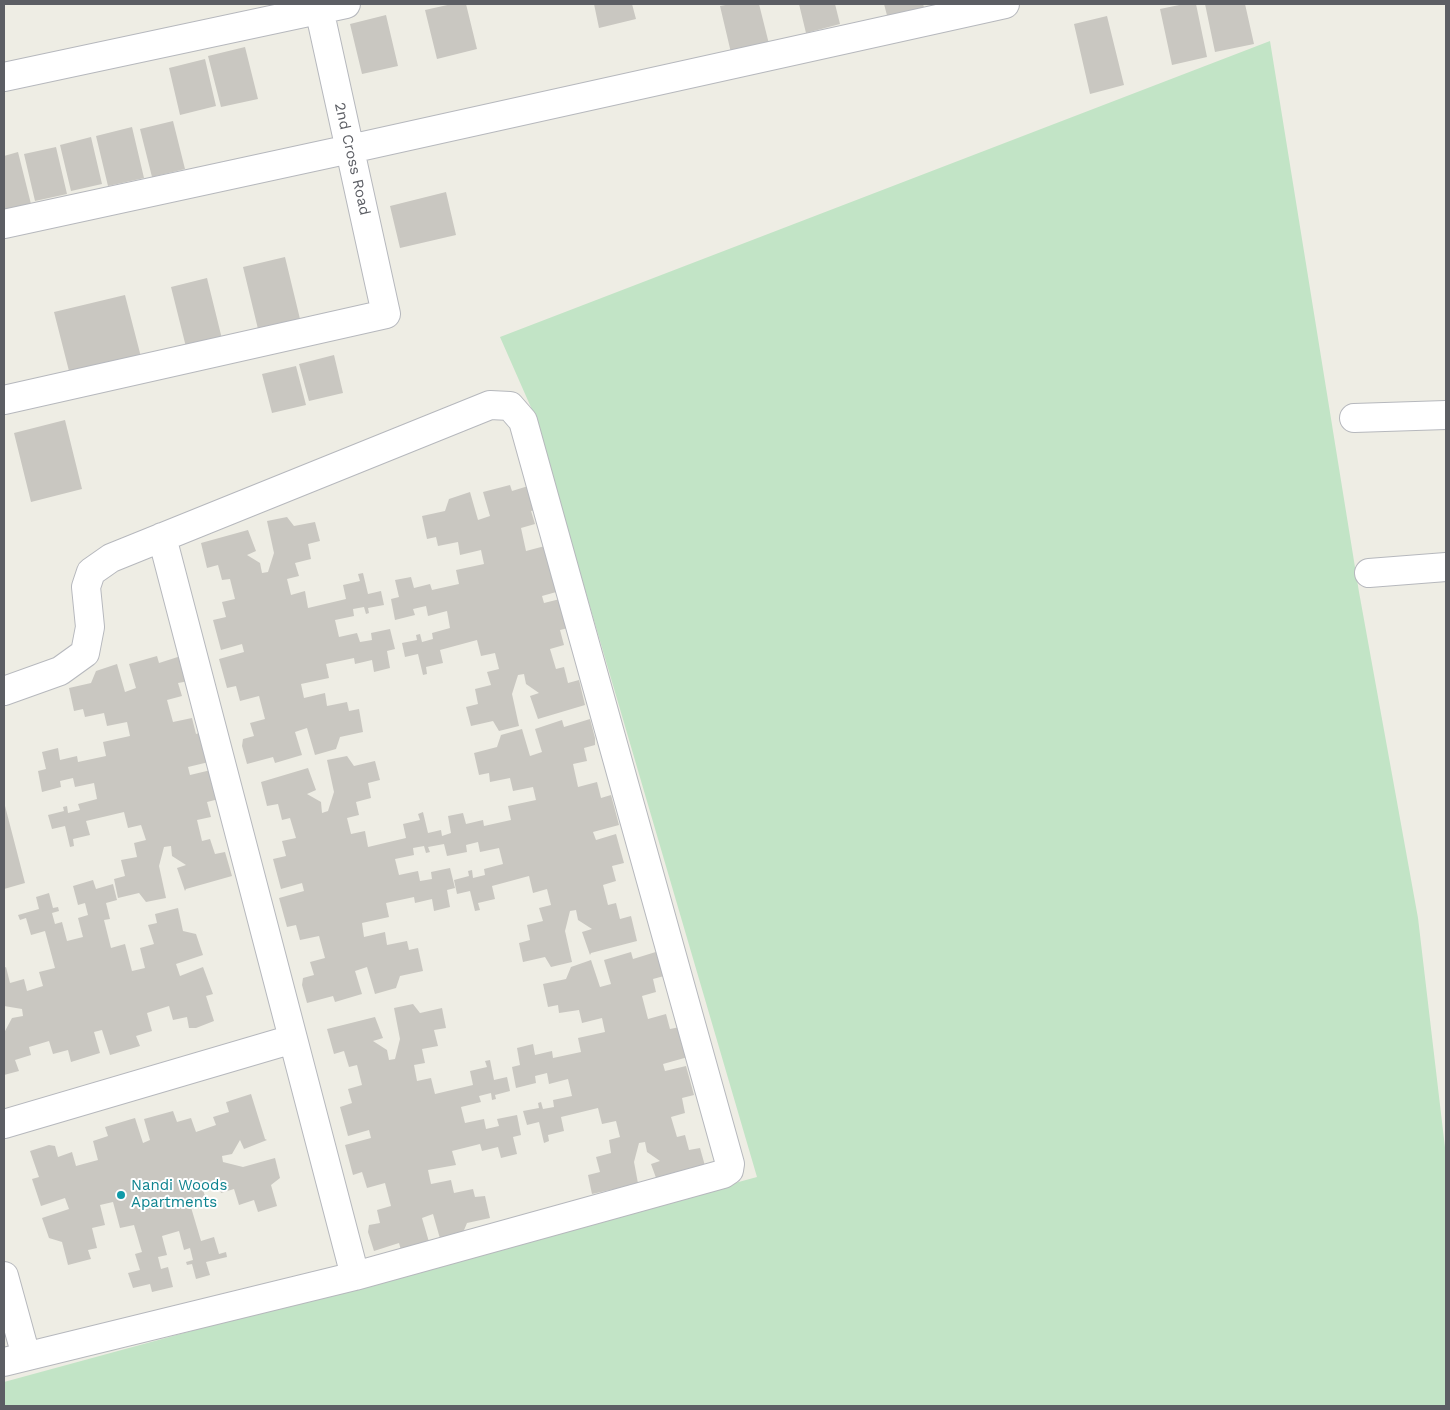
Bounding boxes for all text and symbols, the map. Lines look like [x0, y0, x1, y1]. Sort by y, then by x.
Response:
street label: 2nd Cross Road [330, 101, 374, 217]
place label: Nandi Woods Apartments [131, 1177, 227, 1212]
marker: Nandi Woods Apartments [115, 1189, 127, 1201]

